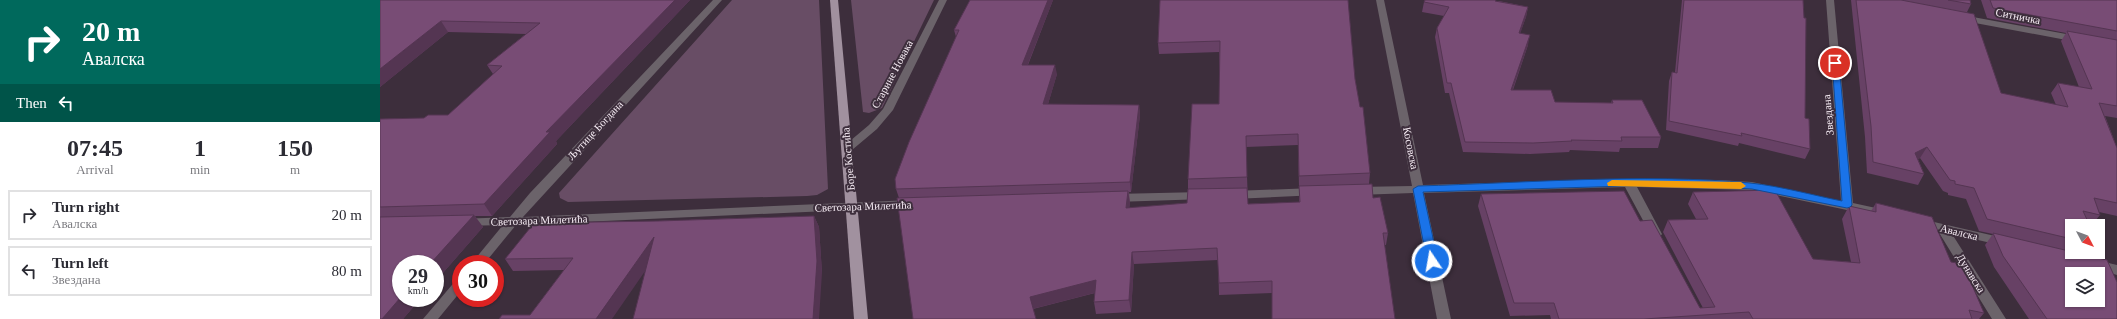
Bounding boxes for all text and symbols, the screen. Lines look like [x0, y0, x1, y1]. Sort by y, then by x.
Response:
street label: Ситничка [1995, 6, 2042, 26]
icon: right [16, 16, 68, 68]
text: 20 m [82, 16, 140, 47]
street label: Старине Новака [869, 38, 915, 110]
pin [1818, 46, 1852, 80]
text: Авалска [82, 49, 145, 69]
icon: arrive [1824, 52, 1846, 74]
icon: left [55, 92, 77, 114]
street label: Звездана [1820, 94, 1836, 136]
text: Then [16, 95, 47, 111]
street label: Љутице Богдана [565, 98, 625, 162]
street label: Косовска [1401, 126, 1421, 170]
street label: Боре Костића [839, 127, 857, 191]
text: 07:45 [67, 135, 123, 161]
text: 1 [194, 135, 206, 161]
text: 150 [277, 135, 313, 161]
text: Arrival [76, 162, 114, 177]
text: min [190, 162, 210, 177]
text: m [290, 162, 300, 177]
street label: Светозара Милетића [814, 198, 912, 214]
text: Turn right [52, 199, 119, 215]
icon: right [18, 204, 40, 226]
text: 20 m [332, 207, 362, 223]
street label: Светозара Милетића [490, 212, 588, 228]
text: Авалска [52, 216, 97, 231]
north arrow [2065, 219, 2105, 259]
map controls [2065, 219, 2105, 307]
street label: Авалска [1939, 222, 1979, 242]
position arrow [1411, 240, 1453, 282]
street label: Дунавска [1954, 251, 1988, 295]
text: Turn left [52, 255, 109, 271]
speed limit sign: 30 [452, 255, 504, 307]
icon: left [18, 260, 40, 282]
text: 80 m [332, 263, 362, 279]
text: 29 [408, 265, 428, 287]
button: layers [2065, 267, 2105, 307]
text: Звездана [52, 272, 101, 287]
text: km/h [408, 285, 428, 296]

